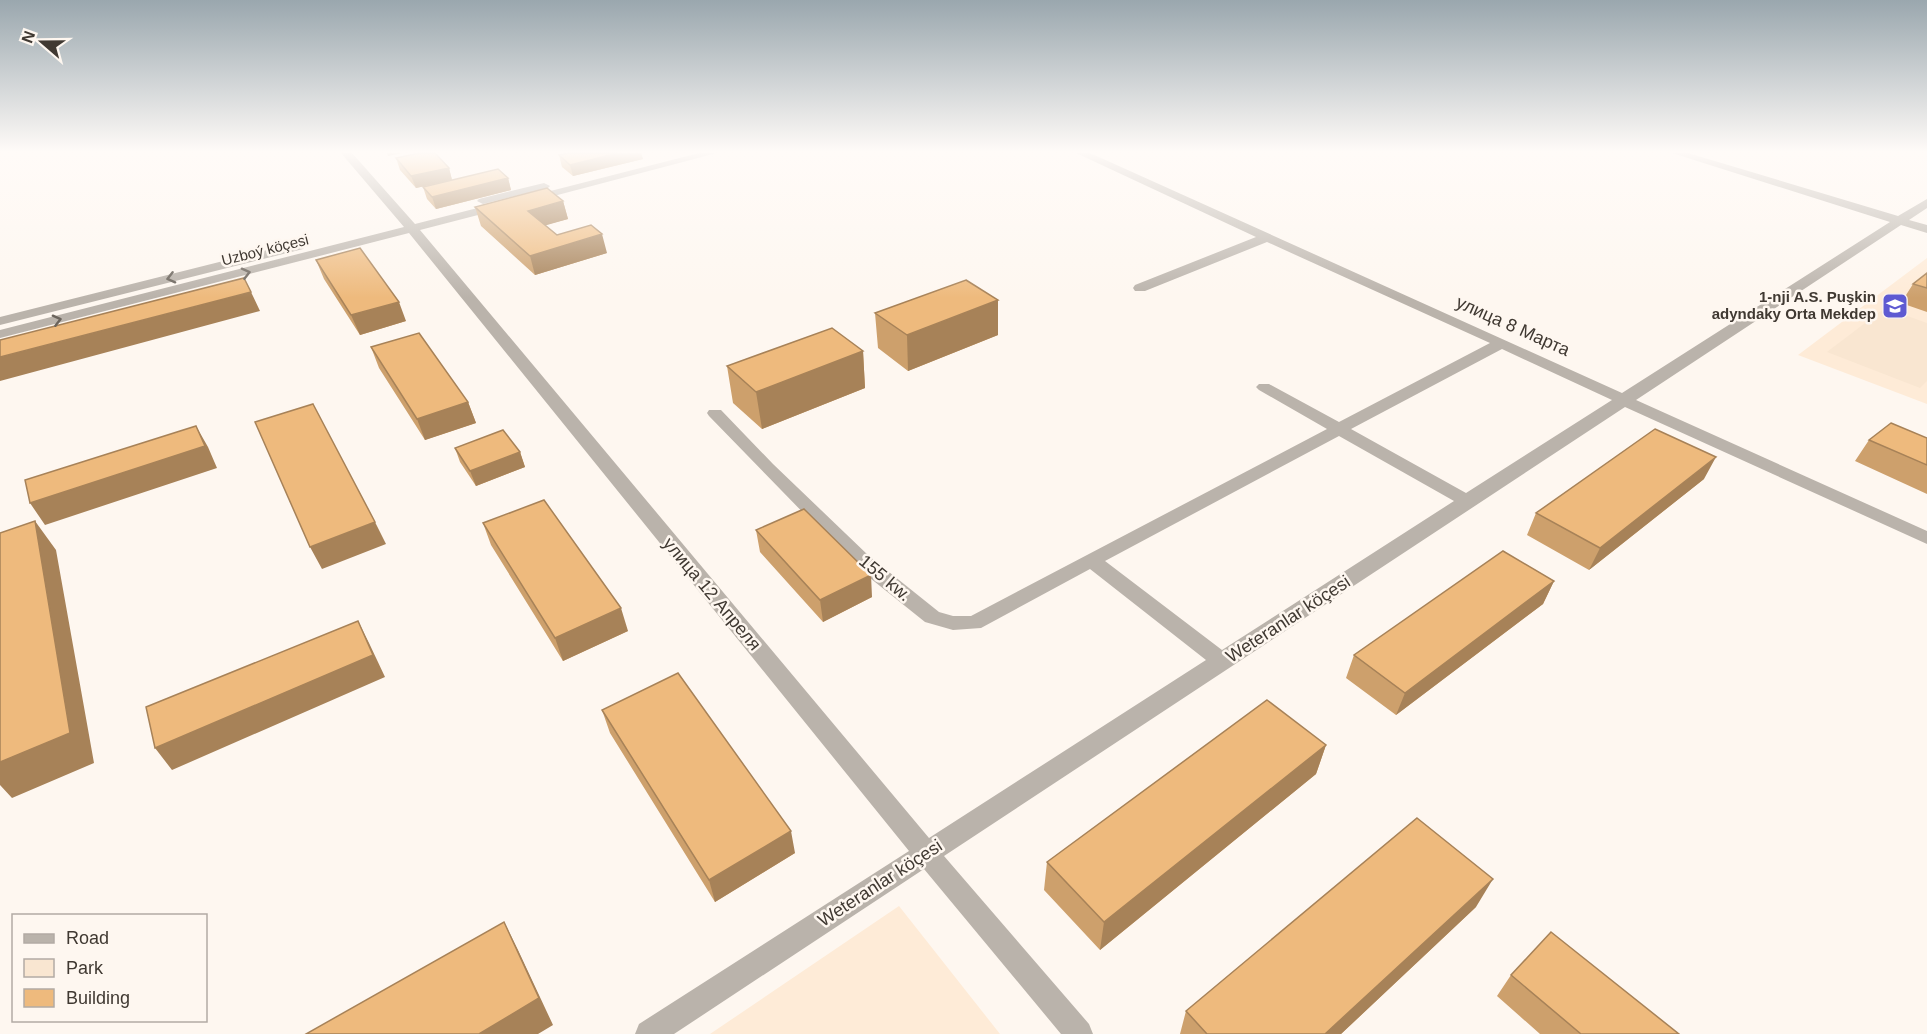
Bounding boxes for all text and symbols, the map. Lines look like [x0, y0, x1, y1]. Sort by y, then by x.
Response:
north arrow [12, 12, 72, 72]
text: N [18, 29, 38, 45]
street label: Uzboý köçesi [220, 230, 310, 269]
one-way arrow [241, 267, 251, 280]
one-way arrow [166, 271, 176, 284]
place label: 1-nji A.S. Puşkin adyndaky Orta Mekdep [1712, 288, 1876, 322]
school or university icon: 1-nji A.S. Puşkin adyndaky Orta Mekdep [1880, 291, 1910, 321]
street label: улица 8 Марта [1453, 292, 1574, 360]
one-way arrow [52, 315, 62, 328]
street label: улица 12 Апреля [659, 534, 765, 654]
street label: 155 kw. [855, 551, 915, 605]
street label: Weteranlar köçesi [1222, 571, 1354, 667]
street label: Weteranlar köçesi [814, 835, 946, 931]
legend [12, 914, 207, 1022]
text: Road [66, 928, 109, 948]
text: Park [66, 958, 104, 978]
text: Building [66, 988, 130, 1008]

